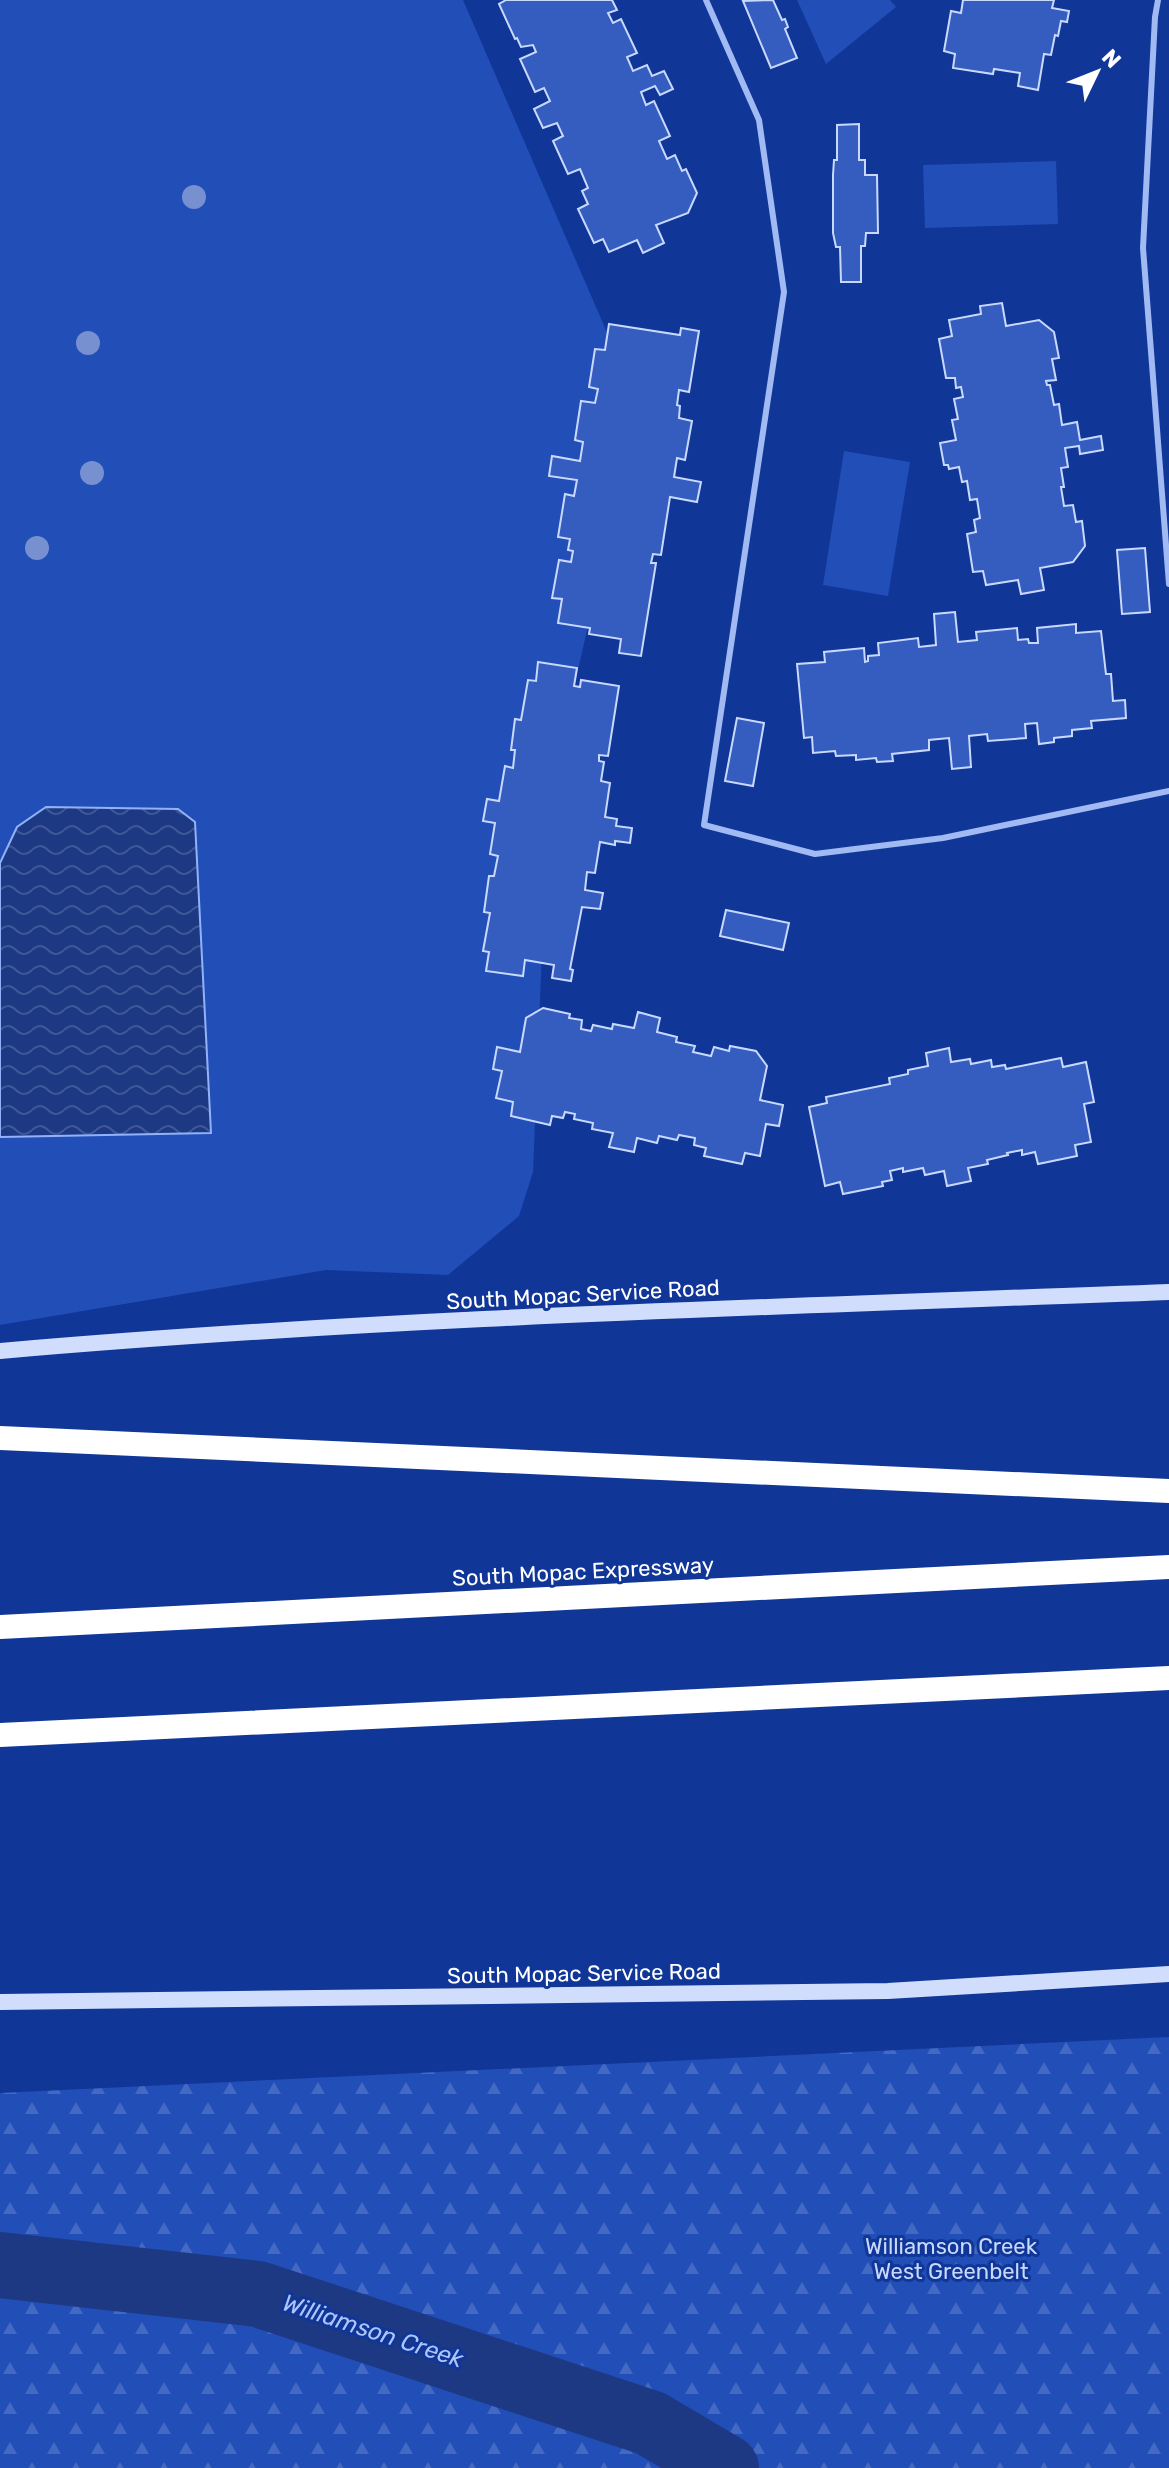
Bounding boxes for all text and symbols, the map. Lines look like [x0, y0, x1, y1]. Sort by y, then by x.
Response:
north arrow [1057, 32, 1137, 112]
text: N [1096, 44, 1127, 74]
street label: South Mopac Service Road [446, 1274, 720, 1315]
street label: South Mopac Expressway [451, 1551, 715, 1592]
street label: South Mopac Service Road [447, 1958, 721, 1989]
park label: Williamson Creek West Greenbelt [865, 2233, 1038, 2285]
water label: Williamson Creek [279, 2289, 468, 2374]

